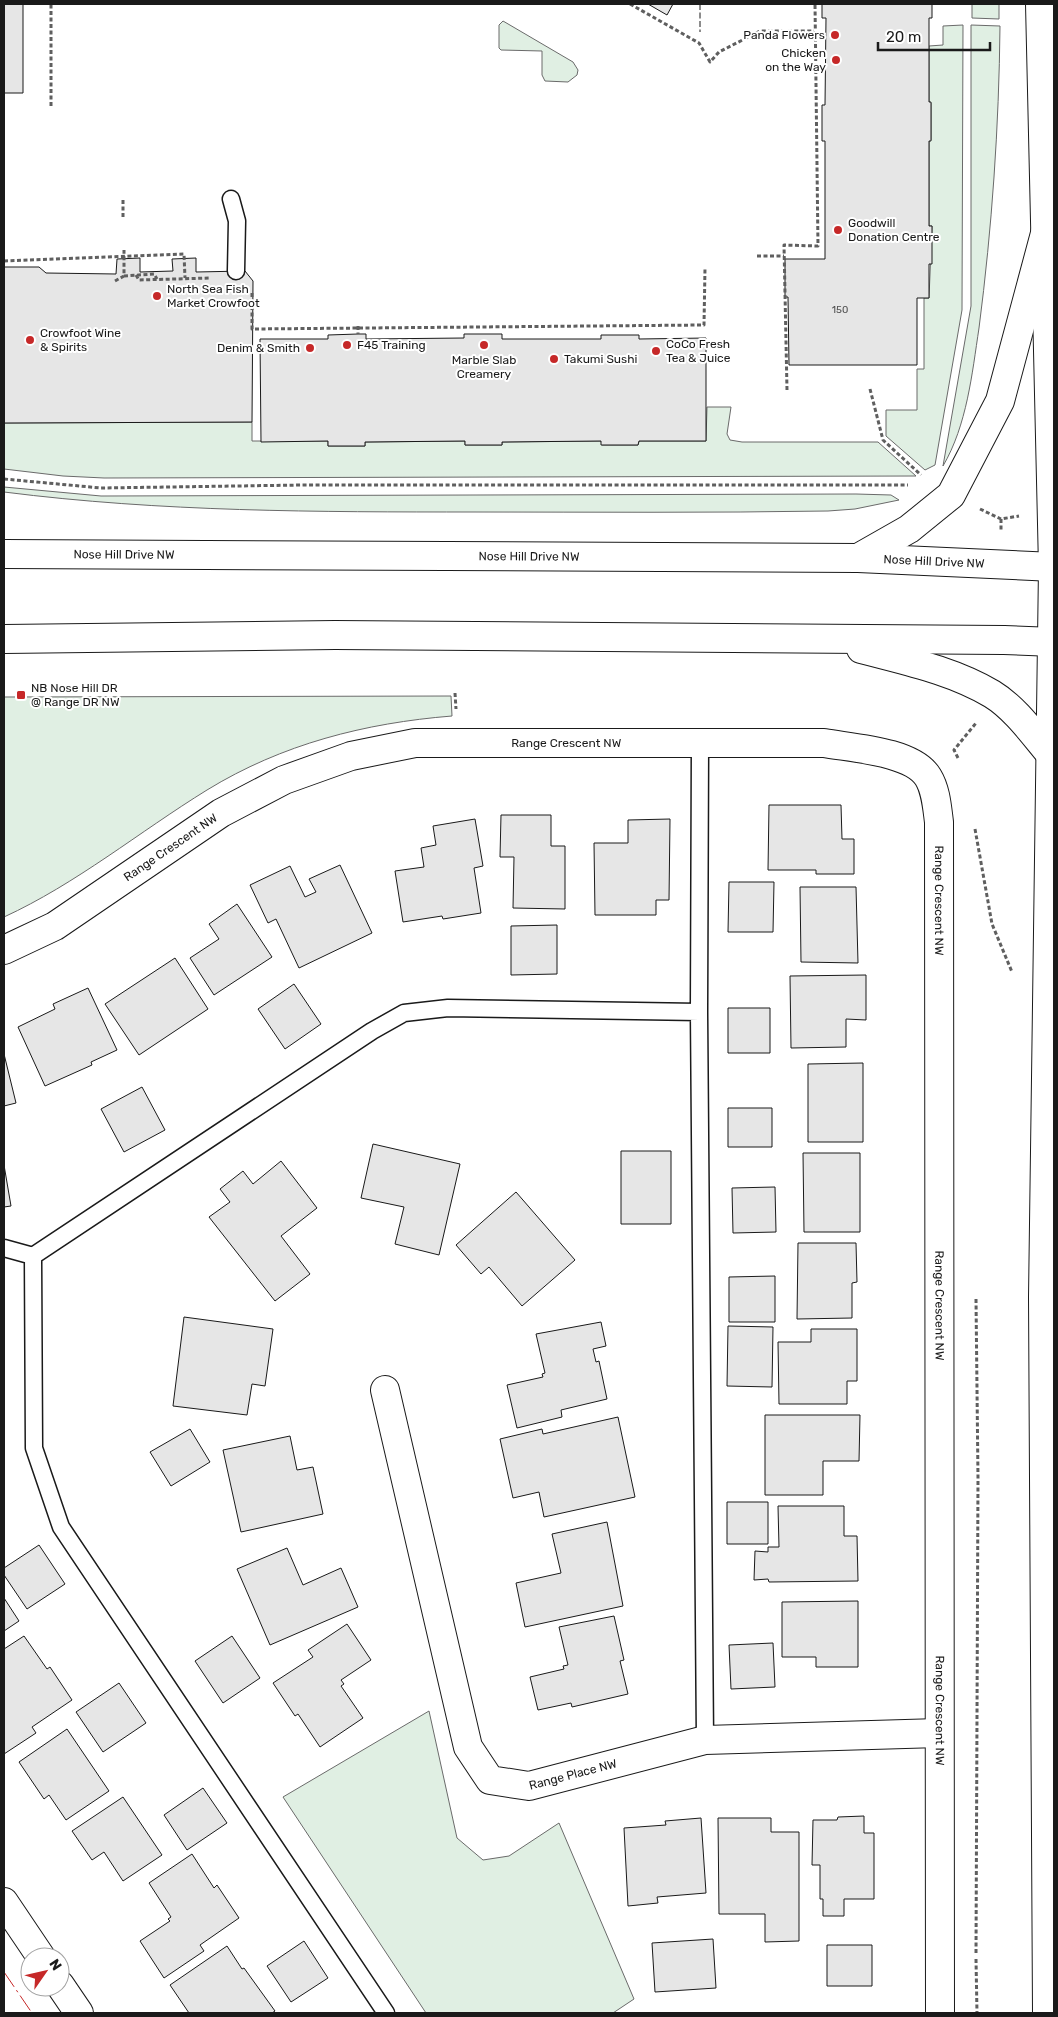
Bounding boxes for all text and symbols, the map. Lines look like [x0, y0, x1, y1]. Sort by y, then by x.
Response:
scale bar [878, 20, 990, 52]
place label: Panda Flowers [743, 28, 825, 42]
text: 20 m [886, 28, 921, 46]
marker: Panda Flowers [829, 29, 841, 41]
place label: Chicken on the Way [765, 46, 826, 74]
marker: Chicken on the Way [830, 54, 842, 66]
place label: Goodwill Donation Centre [848, 216, 940, 244]
marker: Goodwill Donation Centre [832, 224, 844, 236]
place label: North Sea Fish Market Crowfoot [167, 282, 260, 310]
marker: North Sea Fish Market Crowfoot [151, 290, 163, 302]
house number: 150 [832, 304, 848, 316]
place label: Crowfoot Wine & Spirits [40, 326, 121, 354]
marker: Crowfoot Wine & Spirits [24, 334, 36, 346]
place label: CoCo Fresh Tea & Juice [666, 337, 731, 365]
place label: F45 Training [357, 338, 426, 352]
marker: F45 Training [341, 339, 353, 351]
marker: Marble Slab Creamery [478, 339, 490, 351]
place label: Denim & Smith [217, 341, 300, 355]
marker: Denim & Smith [304, 342, 316, 354]
marker: CoCo Fresh Tea & Juice [650, 345, 662, 357]
place label: Takumi Sushi [564, 352, 637, 366]
place label: Marble Slab Creamery [452, 353, 516, 381]
marker: Takumi Sushi [548, 353, 560, 365]
street label: Nose Hill Drive NW [73, 547, 175, 562]
street label: Nose Hill Drive NW [478, 549, 580, 564]
street label: Nose Hill Drive NW [883, 552, 985, 571]
place label: NB Nose Hill DR @ Range DR NW [31, 681, 120, 709]
marker: NB Nose Hill DR @ Range DR NW [15, 689, 27, 701]
street label: Range Crescent NW [511, 736, 622, 750]
street label: Range Crescent NW [121, 810, 220, 884]
street label: Range Crescent NW [932, 845, 946, 956]
street label: Range Crescent NW [932, 1250, 946, 1361]
street label: Range Crescent NW [933, 1655, 947, 1766]
street label: Range Place NW [527, 1756, 619, 1793]
north arrow [20, 1947, 70, 1997]
text: N [45, 1956, 65, 1974]

